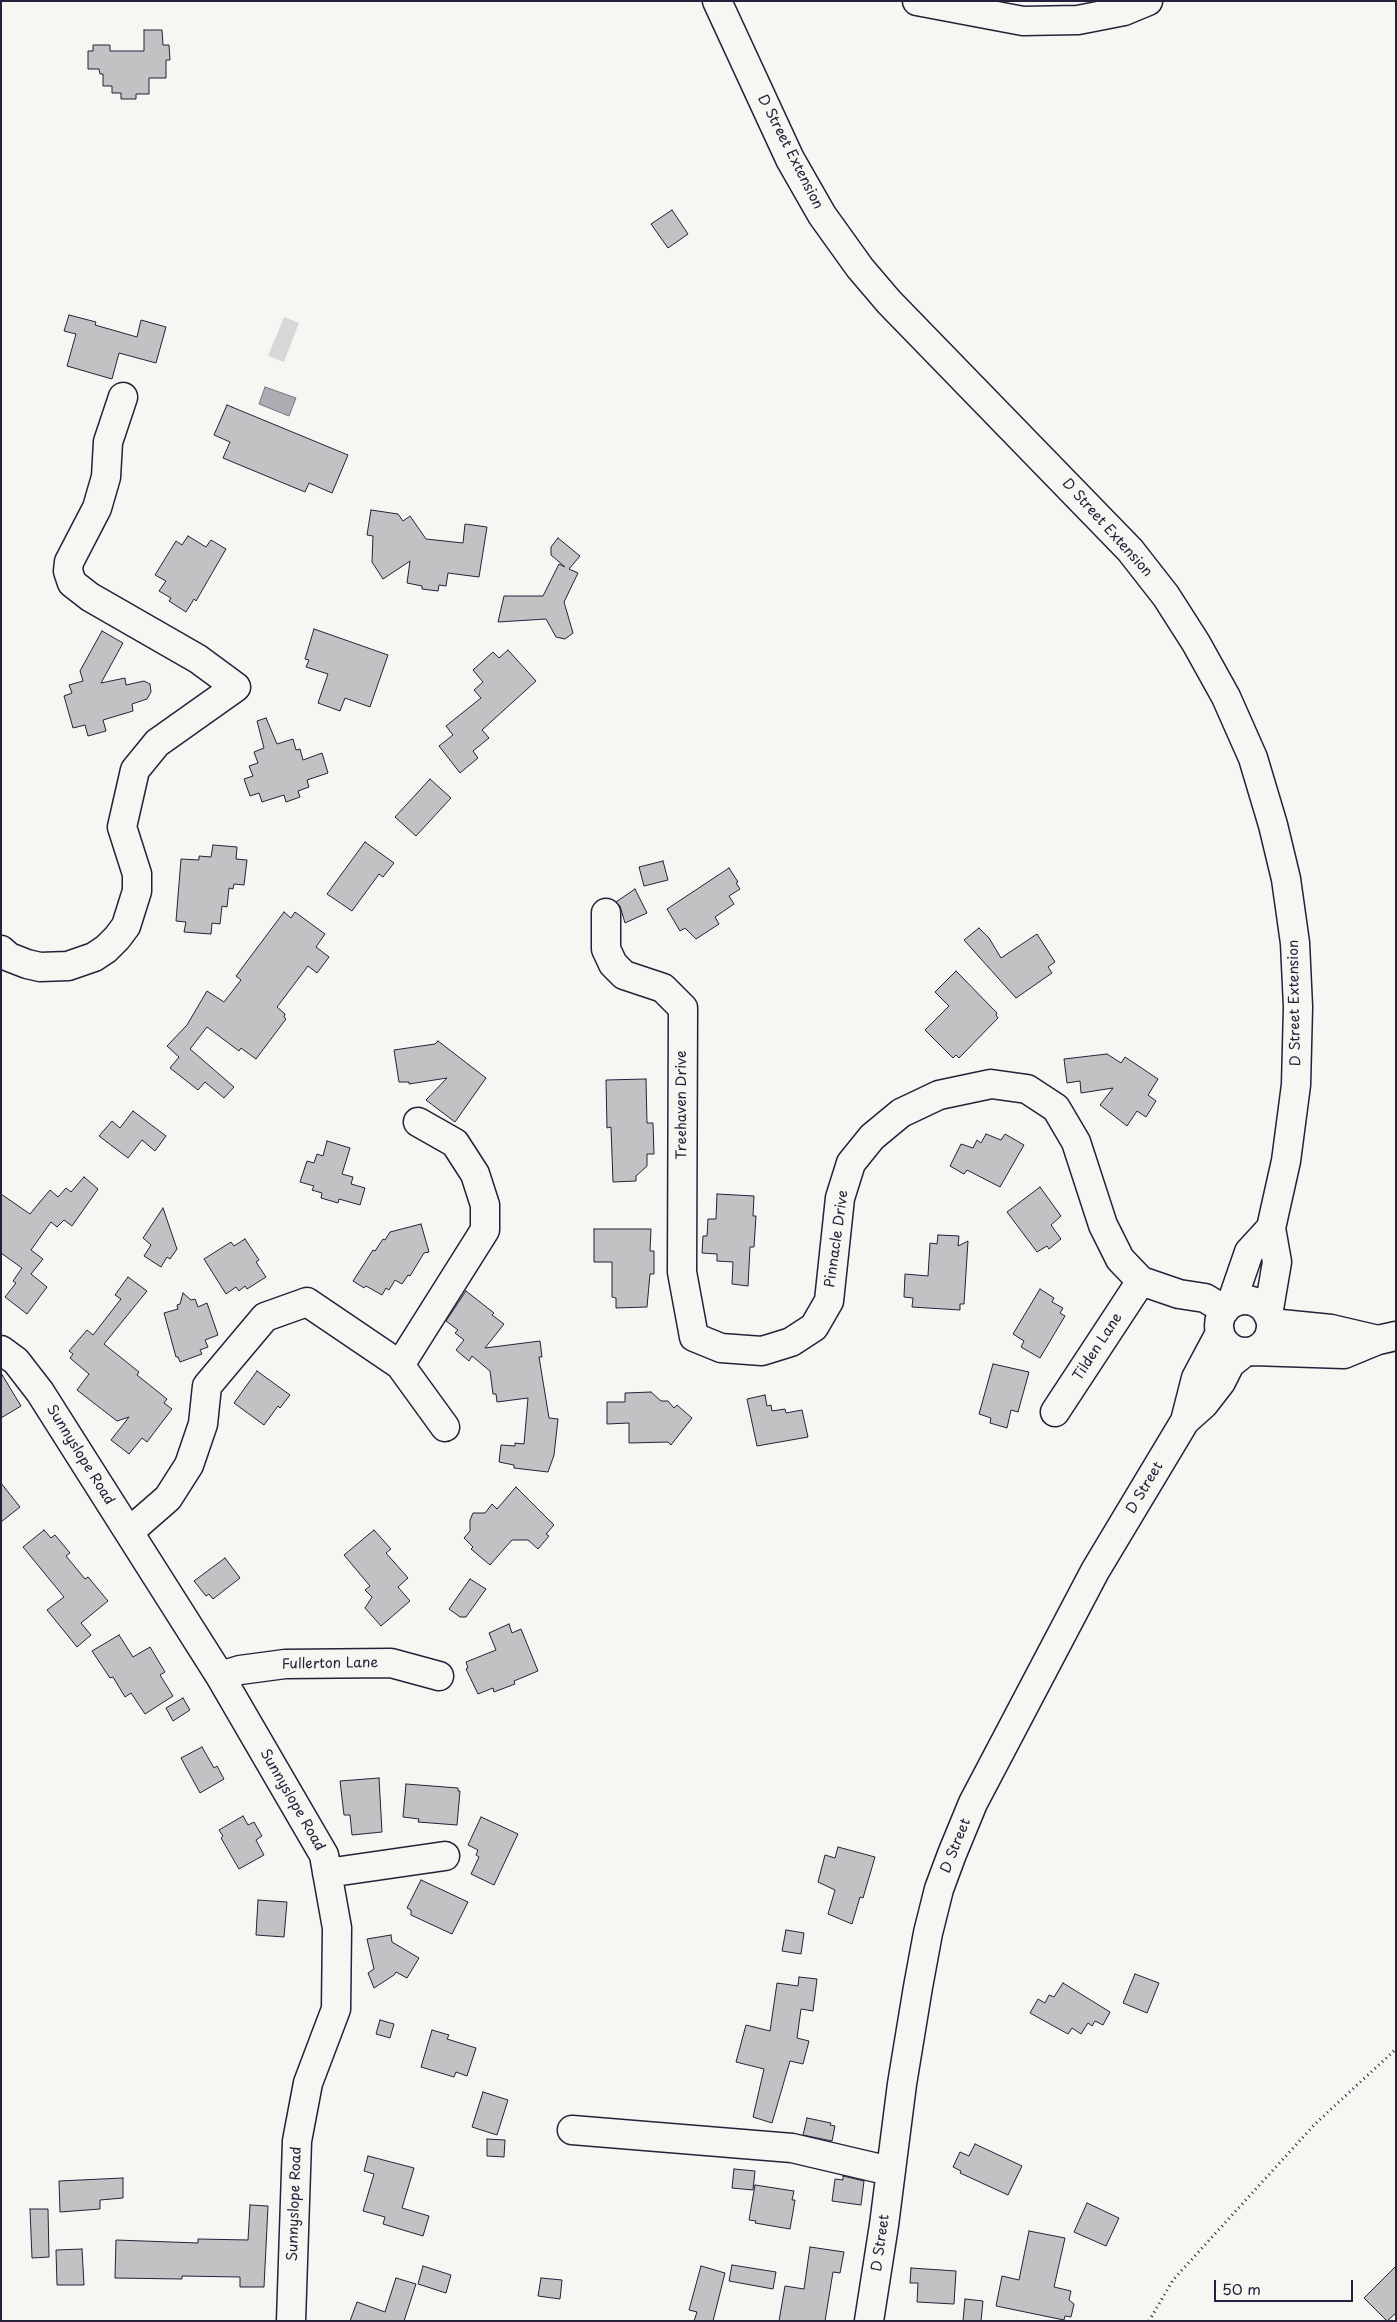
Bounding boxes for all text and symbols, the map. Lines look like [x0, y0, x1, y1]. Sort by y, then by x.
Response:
street label: D Street Extension [754, 92, 826, 212]
street label: D Street Extension [1058, 475, 1156, 581]
street label: D Street Extension [1285, 940, 1305, 1066]
street label: Treehaven Drive [674, 1051, 690, 1159]
street label: Pinnacle Drive [822, 1189, 852, 1289]
street label: Tilden Lane [1070, 1310, 1126, 1384]
street label: Sunnyslope Road [42, 1402, 118, 1508]
street label: D Street [1123, 1459, 1167, 1517]
street label: Fullerton Lane [282, 1655, 378, 1673]
street label: Sunnyslope Road [256, 1746, 328, 1854]
street label: D Street [937, 1816, 975, 1876]
street label: Sunnyslope Road [285, 2146, 305, 2262]
street label: D Street [869, 2213, 893, 2273]
scale bar [1217, 2270, 1356, 2302]
text: 50 m [1222, 2277, 1261, 2300]

